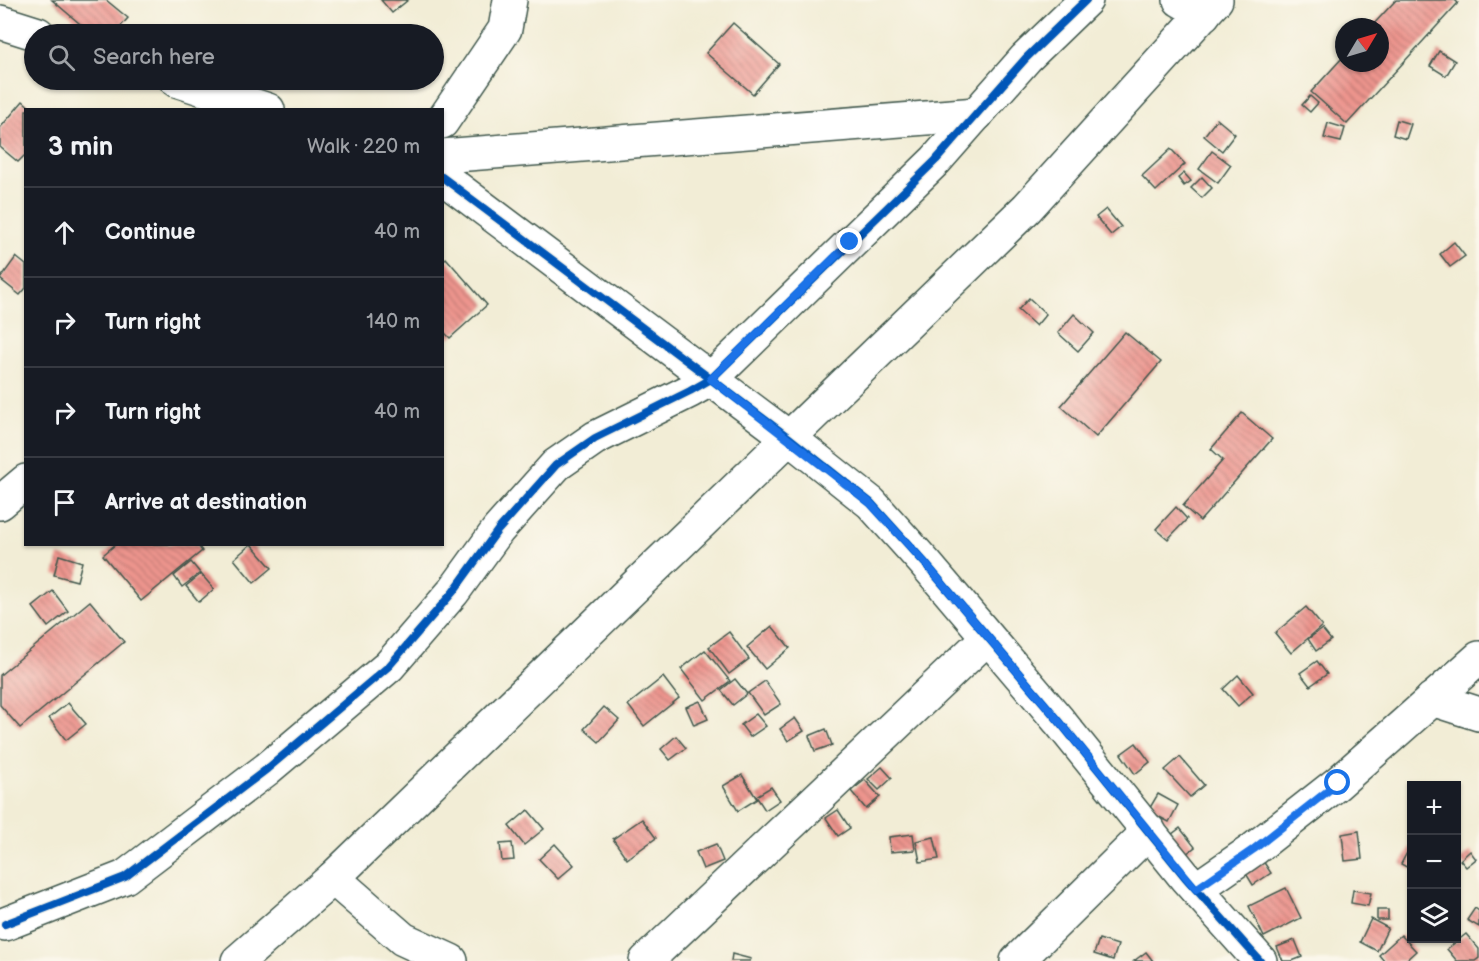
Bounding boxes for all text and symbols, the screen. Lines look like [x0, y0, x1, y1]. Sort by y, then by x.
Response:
north arrow [1335, 18, 1389, 72]
search box [24, 24, 444, 90]
icon: search [45, 41, 78, 74]
text: Search here [93, 44, 215, 71]
text: 3 min [48, 132, 113, 163]
text: Walk · 220 m [307, 135, 420, 159]
icon: ahead [48, 216, 81, 249]
text: Continue [105, 219, 195, 246]
text: 40 m [374, 220, 420, 244]
route end [836, 228, 862, 254]
icon: right [48, 306, 81, 339]
text: Turn right [105, 309, 201, 336]
text: 140 m [366, 310, 420, 334]
icon: right [48, 396, 81, 429]
text: Turn right [105, 399, 201, 426]
text: 40 m [374, 400, 420, 424]
icon: arrive [48, 486, 81, 519]
text: Arrive at destination [105, 489, 307, 516]
route start [1324, 769, 1350, 795]
map controls [1407, 781, 1461, 943]
button: + [1407, 781, 1461, 835]
button: − [1407, 835, 1461, 889]
button: layers [1407, 889, 1461, 943]

